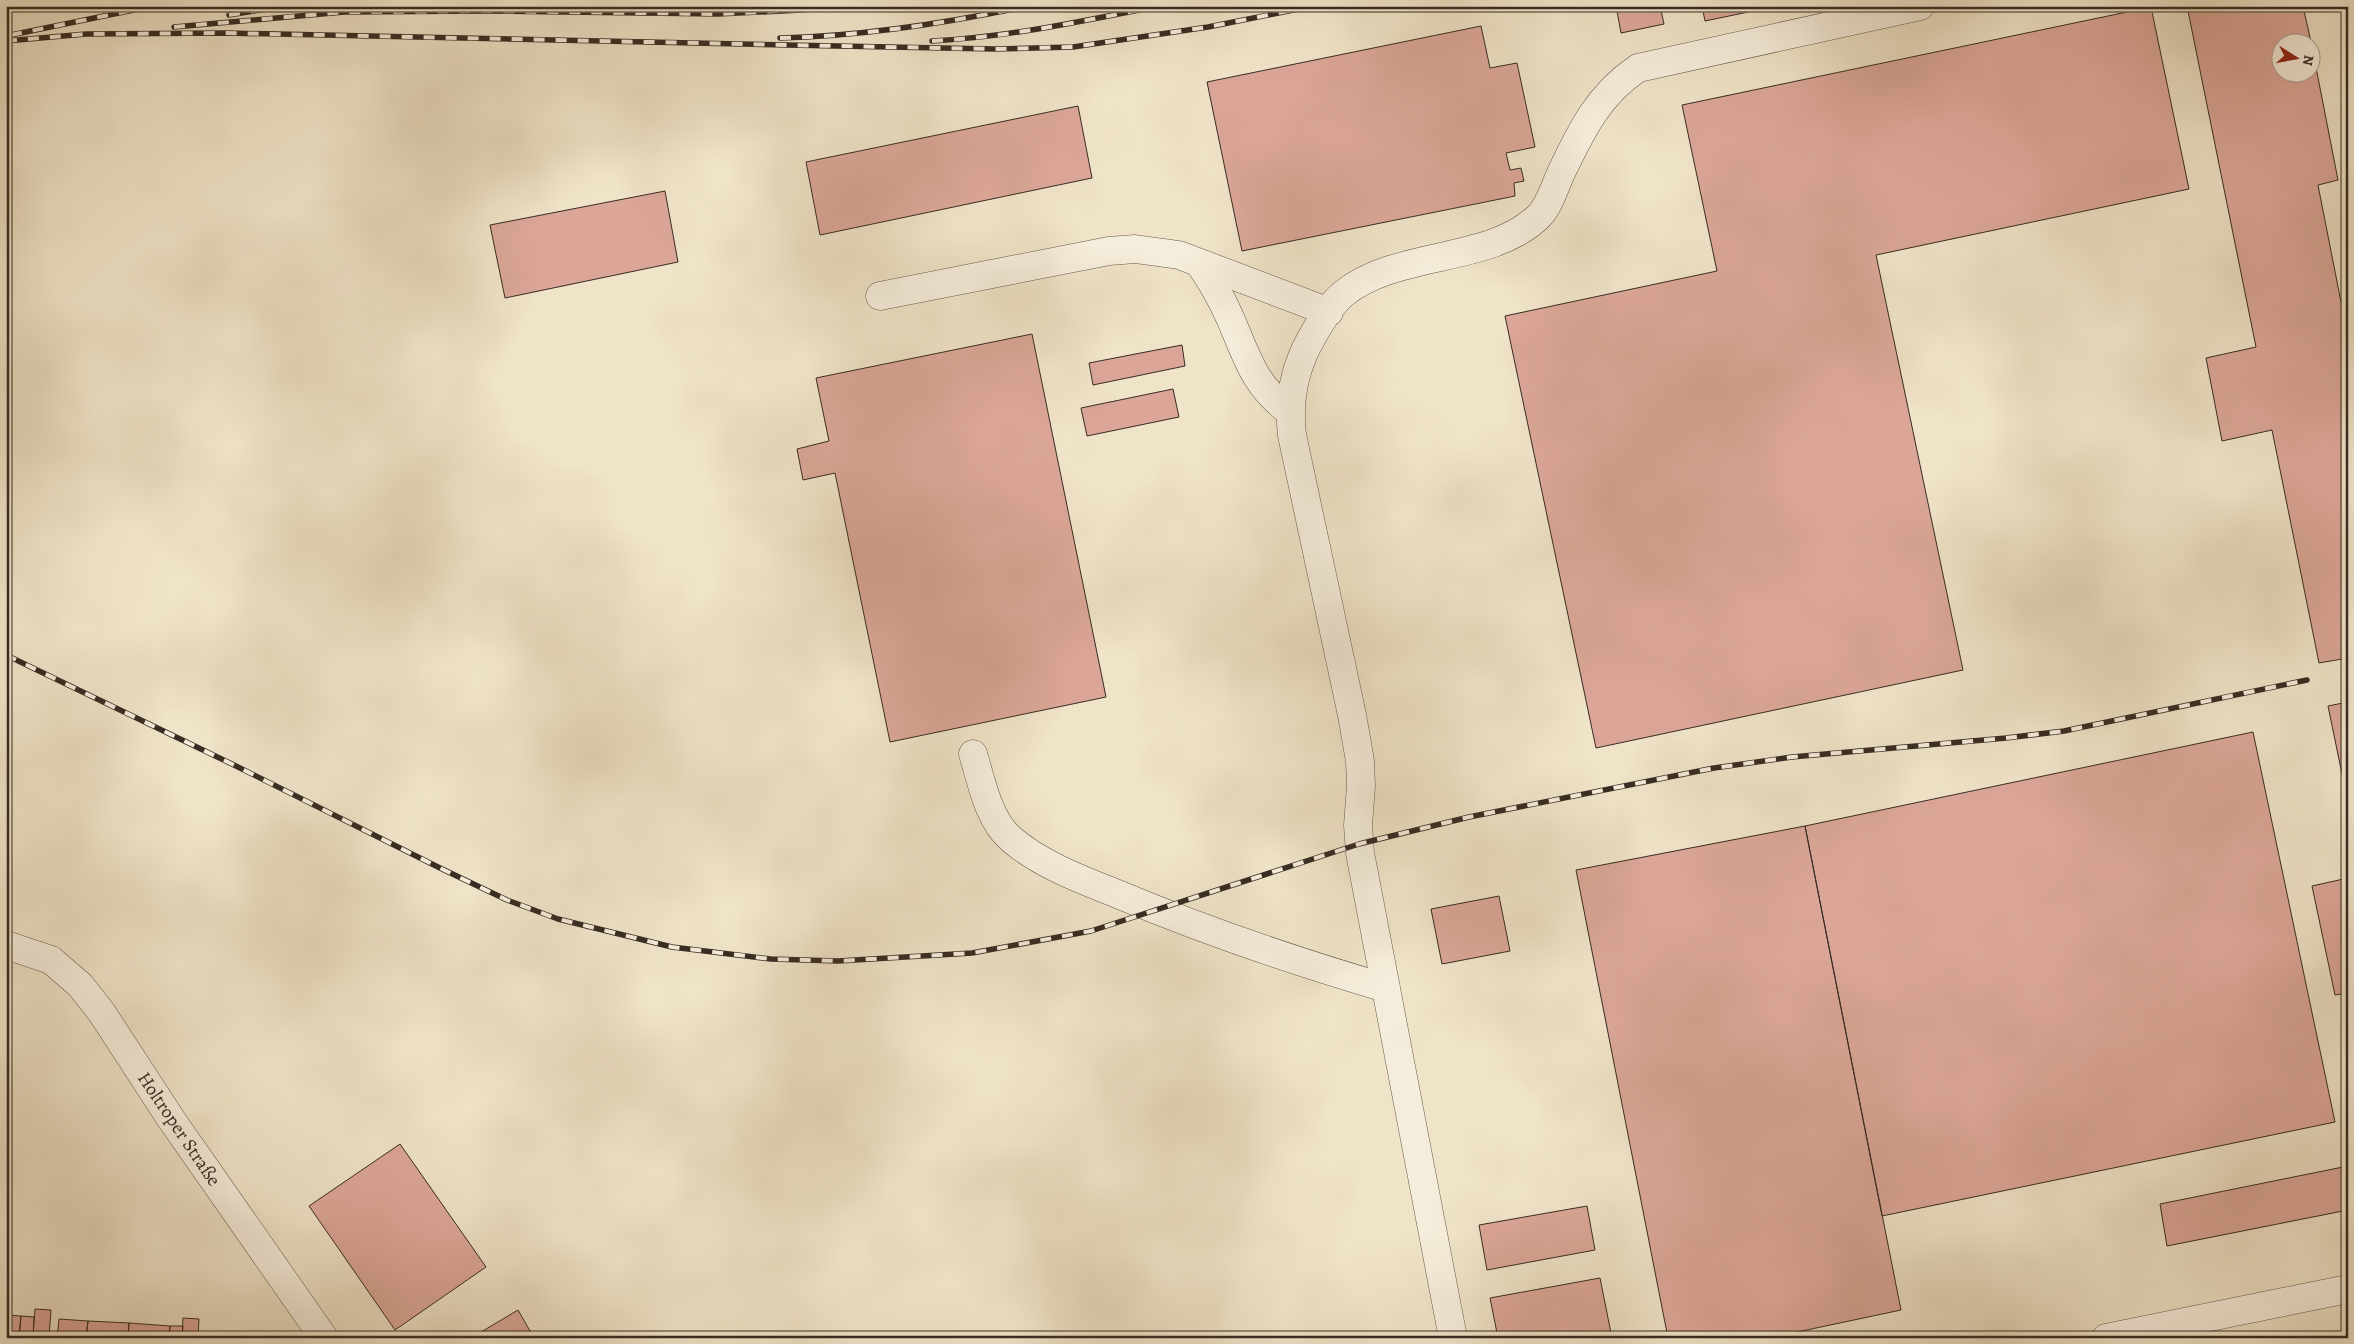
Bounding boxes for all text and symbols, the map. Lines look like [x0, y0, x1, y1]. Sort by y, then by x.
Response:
north arrow [2272, 32, 2322, 82]
text: N [2298, 54, 2319, 67]
street label: Holtroper Straße [131, 1067, 227, 1191]

